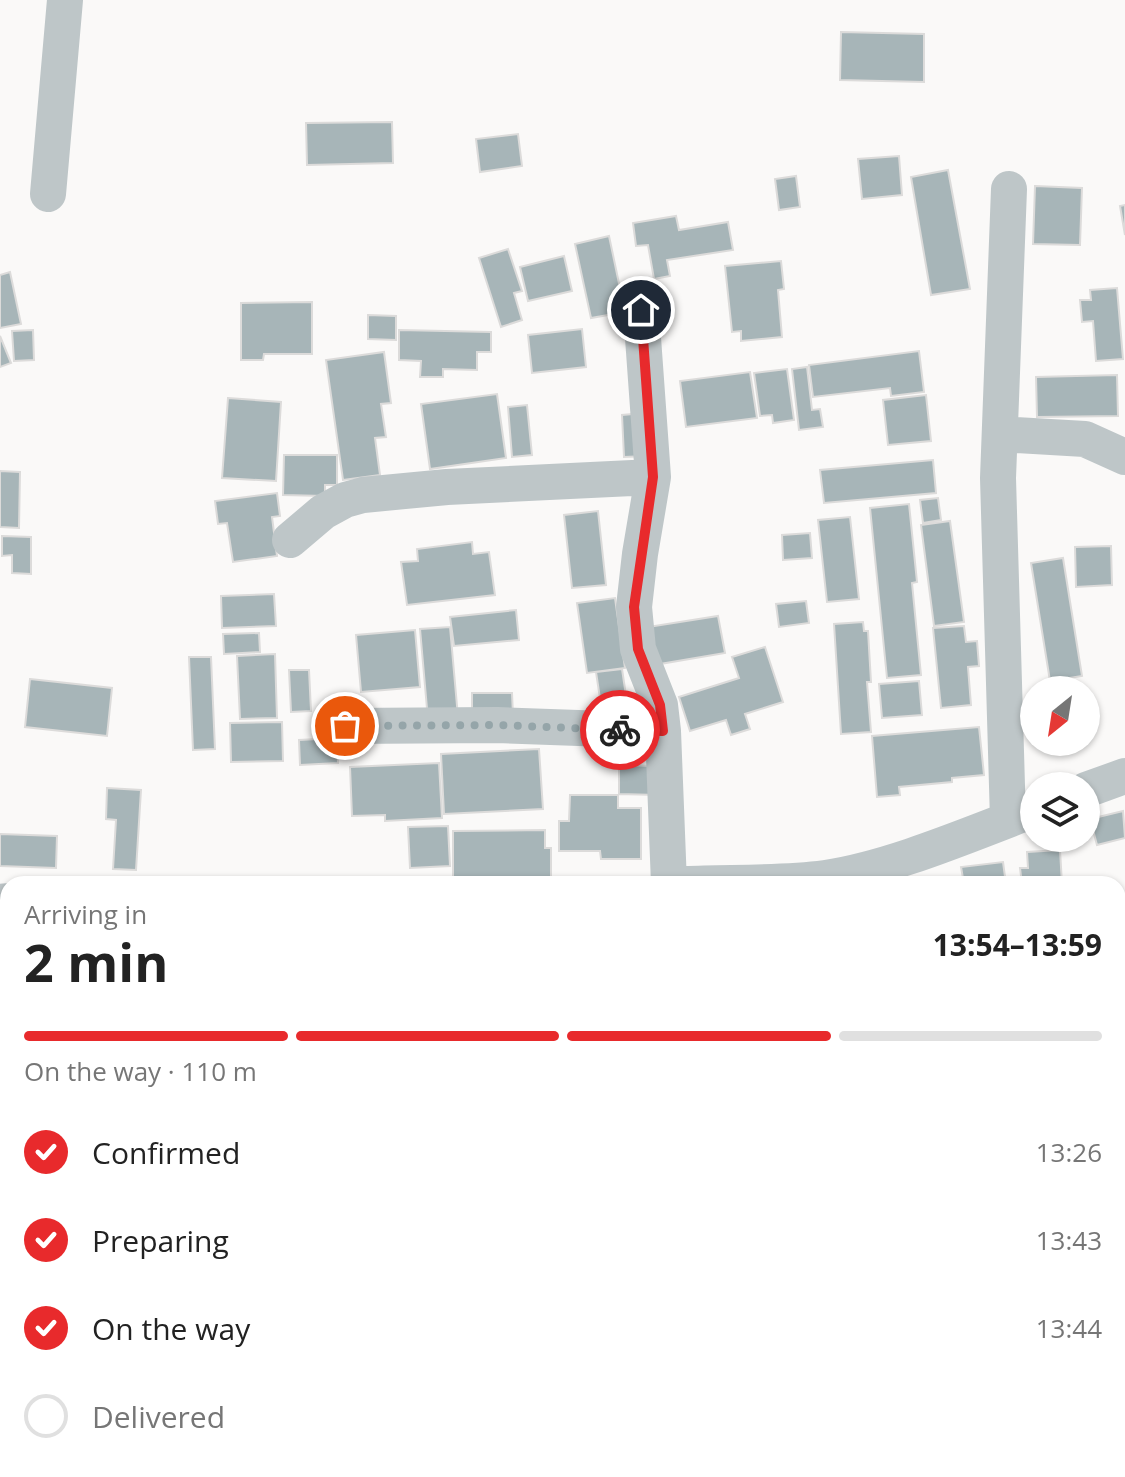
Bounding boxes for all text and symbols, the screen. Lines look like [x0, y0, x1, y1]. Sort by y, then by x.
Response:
pin [607, 276, 675, 344]
icon: home [619, 288, 663, 332]
north arrow [1020, 676, 1100, 756]
map controls [1020, 676, 1100, 852]
courier [580, 690, 660, 770]
pin [311, 692, 379, 760]
icon: bag [323, 704, 367, 748]
icon: bike [598, 708, 642, 752]
button: layers [1020, 772, 1100, 852]
text: Arriving in [24, 896, 147, 932]
text: 13:54–13:59 [933, 924, 1102, 965]
text: 2 min [24, 926, 168, 997]
text: On the way · 110 m [24, 1053, 257, 1089]
icon: check [24, 1130, 68, 1174]
text: Confirmed [92, 1132, 240, 1173]
text: 13:26 [1036, 1134, 1102, 1170]
icon: check [24, 1218, 68, 1262]
text: Preparing [92, 1220, 229, 1261]
text: 13:43 [1036, 1222, 1102, 1258]
icon: check [24, 1306, 68, 1350]
text: On the way [92, 1308, 250, 1349]
text: 13:44 [1036, 1310, 1102, 1346]
text: Delivered [92, 1396, 225, 1437]

